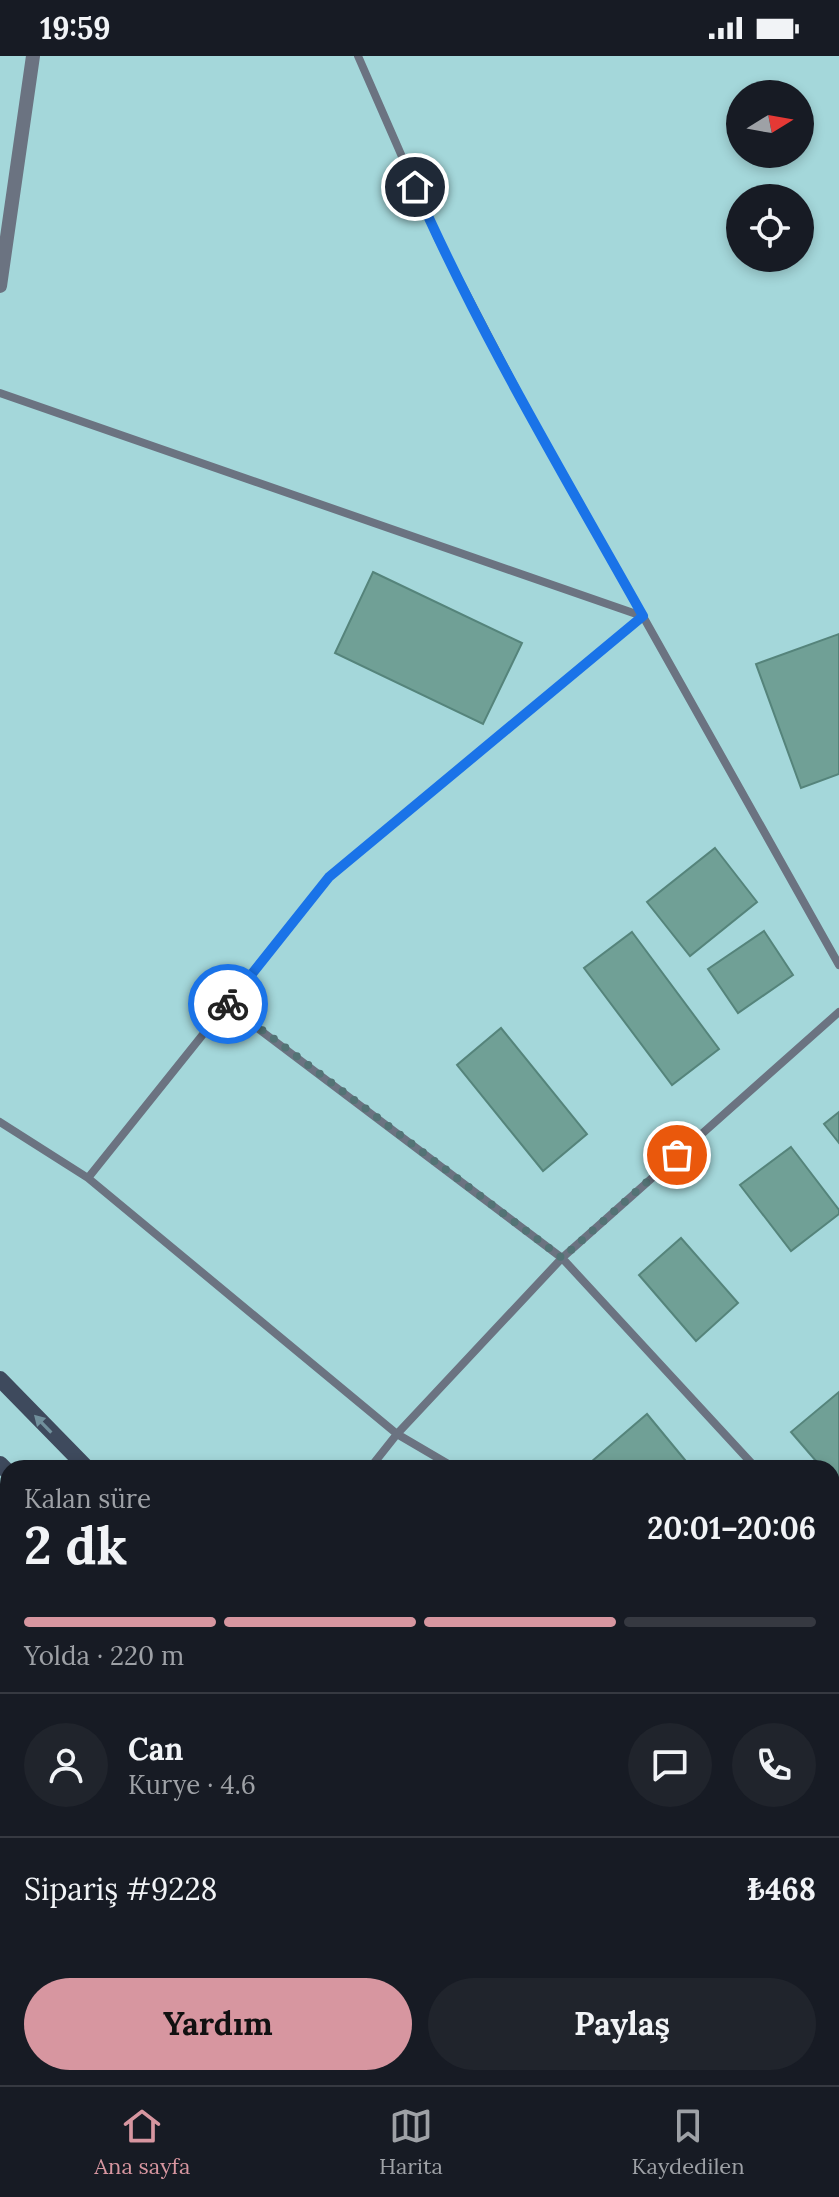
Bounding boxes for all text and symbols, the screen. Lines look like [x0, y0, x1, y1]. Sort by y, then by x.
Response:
text: 19:59 [40, 9, 110, 47]
north arrow [726, 80, 814, 168]
map controls [726, 80, 814, 272]
pin [381, 153, 449, 221]
icon: home [393, 165, 437, 209]
button: locate [726, 184, 814, 272]
courier [188, 964, 268, 1044]
icon: bike [206, 982, 250, 1026]
pin [643, 1121, 711, 1189]
icon: bag [655, 1133, 699, 1177]
one-way arrow [35, 1415, 53, 1434]
text: Kalan süre [24, 1482, 151, 1515]
text: 20:01–20:06 [647, 1509, 816, 1547]
text: 2 dk [24, 1512, 127, 1578]
text: Yolda · 220 m [24, 1639, 184, 1672]
button: person [24, 1723, 108, 1807]
button: chat [628, 1723, 712, 1807]
button: phone [732, 1723, 816, 1807]
text: Can [128, 1730, 184, 1768]
text: Kurye · 4.6 [128, 1768, 256, 1801]
text: Sipariş #9228 [24, 1870, 217, 1908]
text: ₺468 [747, 1870, 816, 1908]
button: Yardım [24, 1978, 412, 2070]
button: Paylaş [428, 1978, 816, 2070]
tab: Ana sayfa [94, 2104, 190, 2180]
tab: Harita [379, 2104, 443, 2180]
tab: Kaydedilen [632, 2104, 745, 2180]

